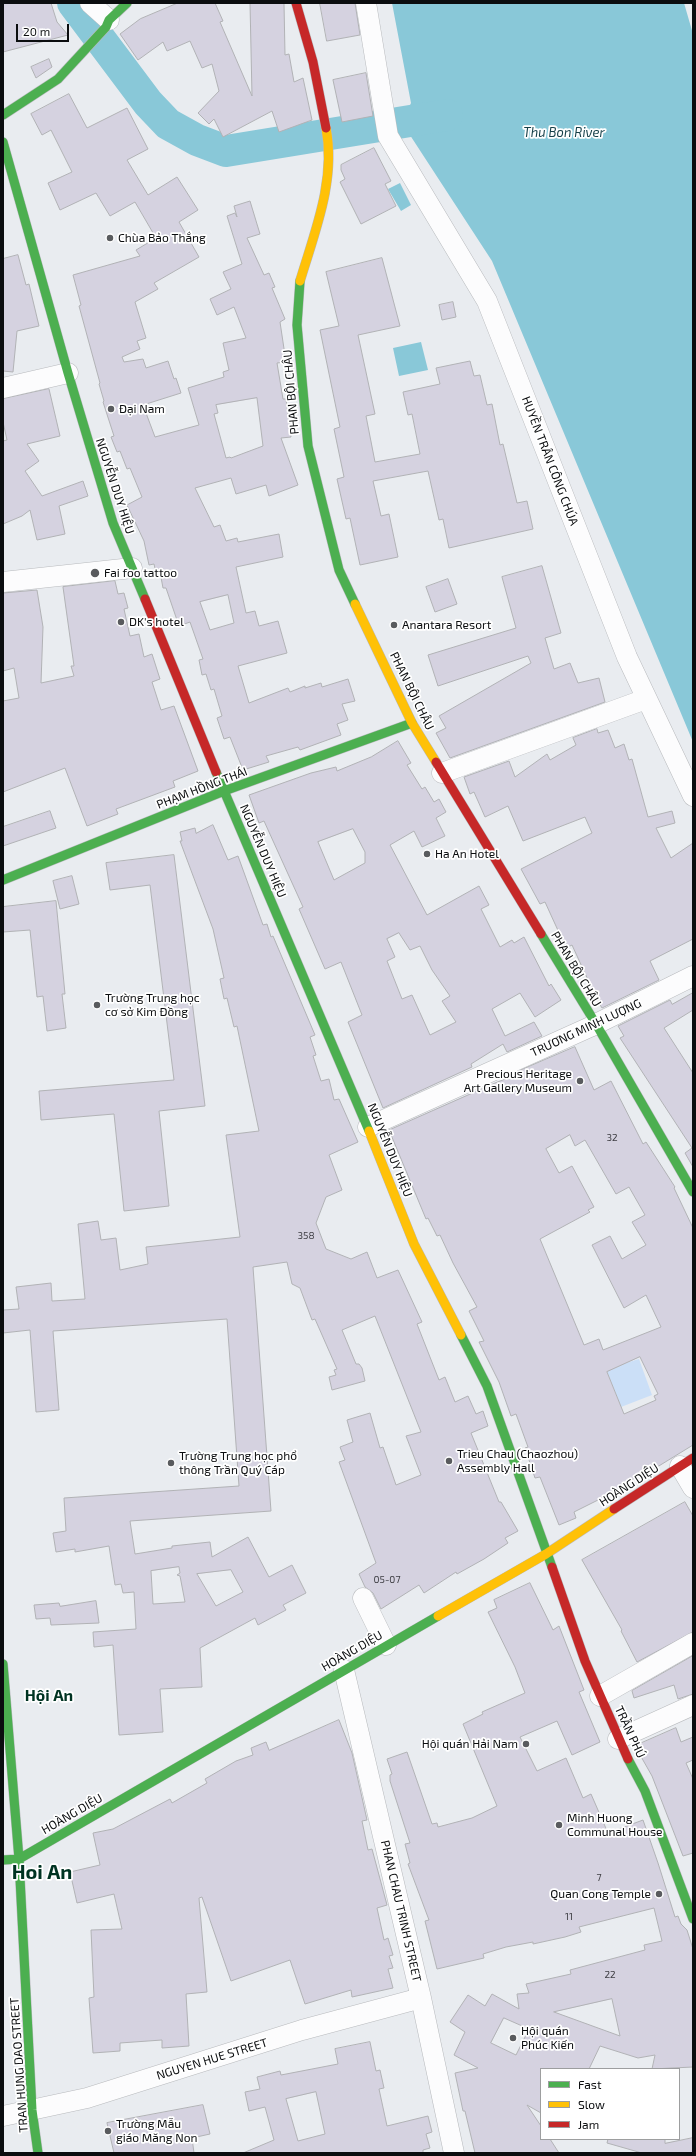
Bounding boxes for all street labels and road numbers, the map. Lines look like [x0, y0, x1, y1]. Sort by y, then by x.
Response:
street label: PHAN BỘI CHÂU [280, 349, 302, 435]
street label: HUYỀN TRÂN CÔNG CHÚA [519, 394, 581, 528]
street label: NGUYỄN DUY HIỆU [93, 436, 137, 536]
street label: PHAN BỘI CHÂU [387, 650, 437, 732]
street label: PHẠM HỒNG THÁI [155, 764, 249, 812]
street label: NGUYỄN DUY HIỆU [237, 802, 289, 900]
street label: PHAN BỘI CHÂU [548, 929, 604, 1009]
street label: TRƯƠNG MINH LƯỢNG [528, 996, 644, 1060]
street label: NGUYỄN DUY HIỆU [365, 1101, 415, 1199]
street label: HOÀNG DIỆU [597, 1460, 661, 1510]
street label: HOÀNG DIỆU [319, 1628, 385, 1674]
street label: TRẦN PHÚ [612, 1704, 648, 1760]
street label: HOÀNG DIỆU [39, 1791, 105, 1837]
street label: PHAN CHAU TRINH STREET [378, 1839, 424, 1983]
street label: TRAN HUNG DAO STREET [7, 1997, 31, 2133]
street label: NGUYEN HUE STREET [155, 2035, 269, 2083]

